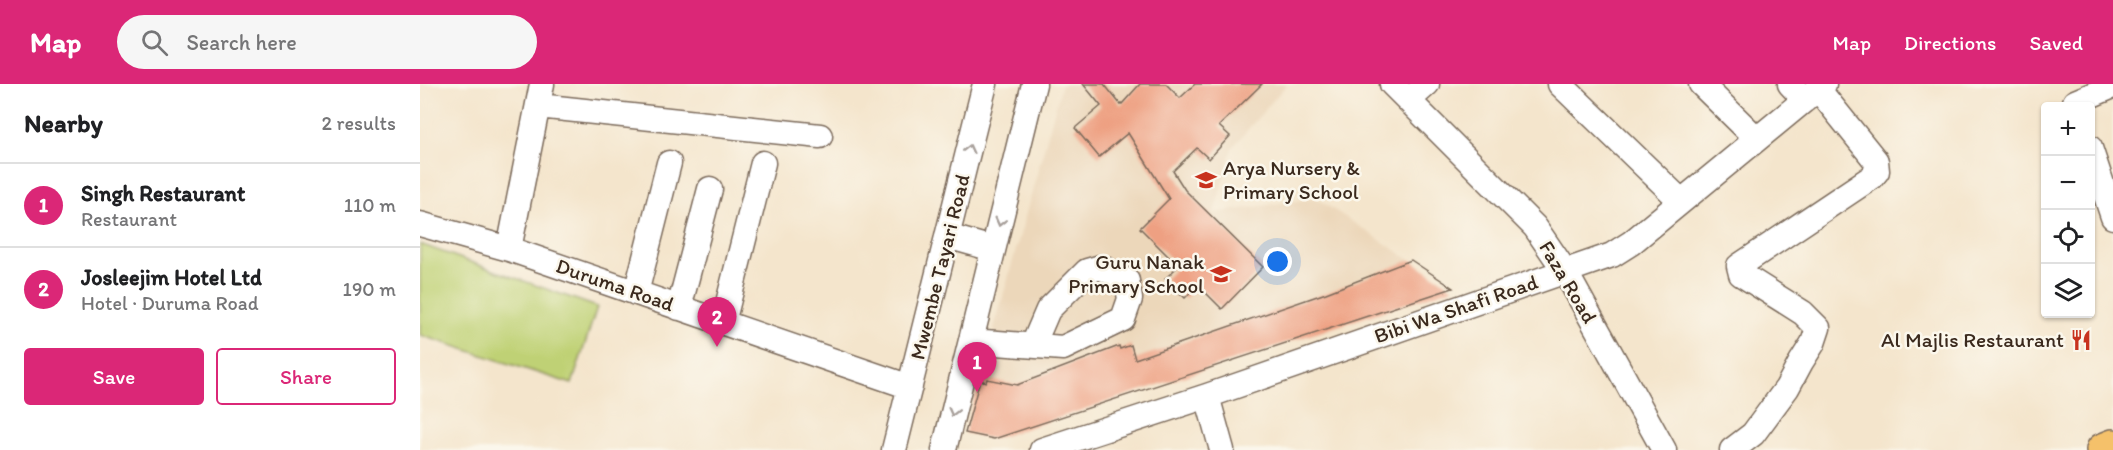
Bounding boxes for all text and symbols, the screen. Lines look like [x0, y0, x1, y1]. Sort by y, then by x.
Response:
search box [117, 15, 537, 69]
text: Map [30, 25, 81, 59]
icon: search [138, 26, 171, 59]
text: Search here [186, 29, 297, 56]
text: Map [1833, 30, 1871, 55]
text: Directions [1904, 30, 1996, 55]
text: Saved [2029, 30, 2083, 55]
map controls [2041, 102, 2095, 318]
button: + [2041, 102, 2095, 156]
text: Nearby [24, 107, 103, 139]
text: 2 results [322, 111, 396, 135]
one-way arrow [962, 144, 975, 154]
place label: Arya Nursery & Primary School [1223, 155, 1360, 204]
button: − [2041, 156, 2095, 210]
school or university icon: Arya Nursery & Primary School [1194, 168, 1218, 192]
street label: Mwembe Tayari Road [904, 171, 975, 362]
text: Singh Restaurant [81, 180, 245, 207]
text: 1 [39, 193, 48, 217]
text: 110 m [344, 193, 396, 217]
text: Restaurant [81, 207, 177, 231]
button: locate [2041, 210, 2095, 264]
one-way arrow [994, 217, 1007, 227]
street label: Faza Road [1534, 236, 1603, 327]
your location [1263, 247, 1292, 276]
place label: Guru Nanak Primary School [1068, 249, 1204, 298]
street label: Duruma Road [553, 253, 678, 317]
school or university icon: Guru Nanak Primary School [1209, 262, 1233, 286]
text: Josleejim Hotel Ltd [81, 264, 262, 291]
button: layers [2041, 264, 2095, 318]
street label: Bibi Wa Shafi Road [1371, 269, 1541, 348]
text: 2 [38, 277, 49, 301]
text: 190 m [343, 277, 396, 301]
text: Hotel · Duruma Road [81, 291, 259, 315]
pin: 2 [698, 298, 736, 347]
place label: Al Majlis Restaurant [1881, 327, 2064, 352]
restaurant icon: Al Majlis Restaurant [2069, 328, 2093, 352]
pin: 1 [958, 342, 996, 392]
button: Save [24, 348, 204, 405]
button: Share [216, 348, 396, 405]
one-way arrow [948, 406, 961, 416]

